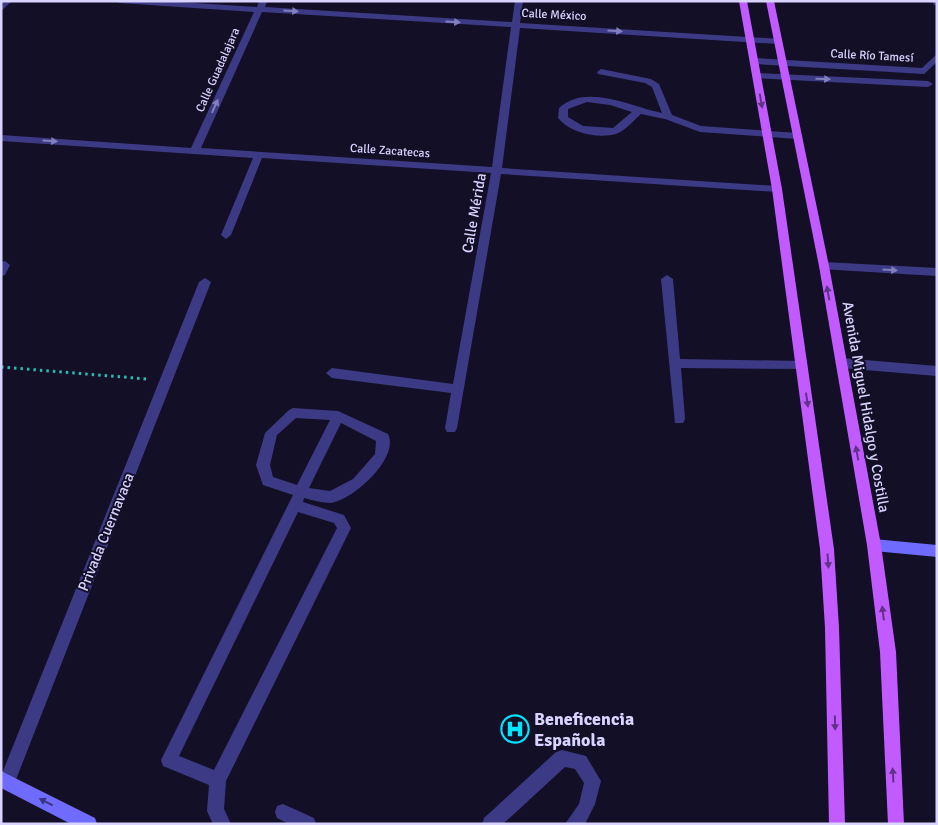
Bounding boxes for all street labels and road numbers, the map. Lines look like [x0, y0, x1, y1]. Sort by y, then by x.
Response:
street label: Calle México [521, 6, 587, 24]
street label: Calle Guadalajara [193, 25, 243, 115]
street label: Calle Río Tamesí [830, 46, 915, 66]
street label: Calle Zacatecas [350, 141, 430, 161]
street label: Calle Mérida [458, 172, 490, 254]
street label: Avenida Miguel Hidalgo y Costilla [839, 300, 893, 514]
street label: Privada Cuernavaca [74, 470, 138, 594]

